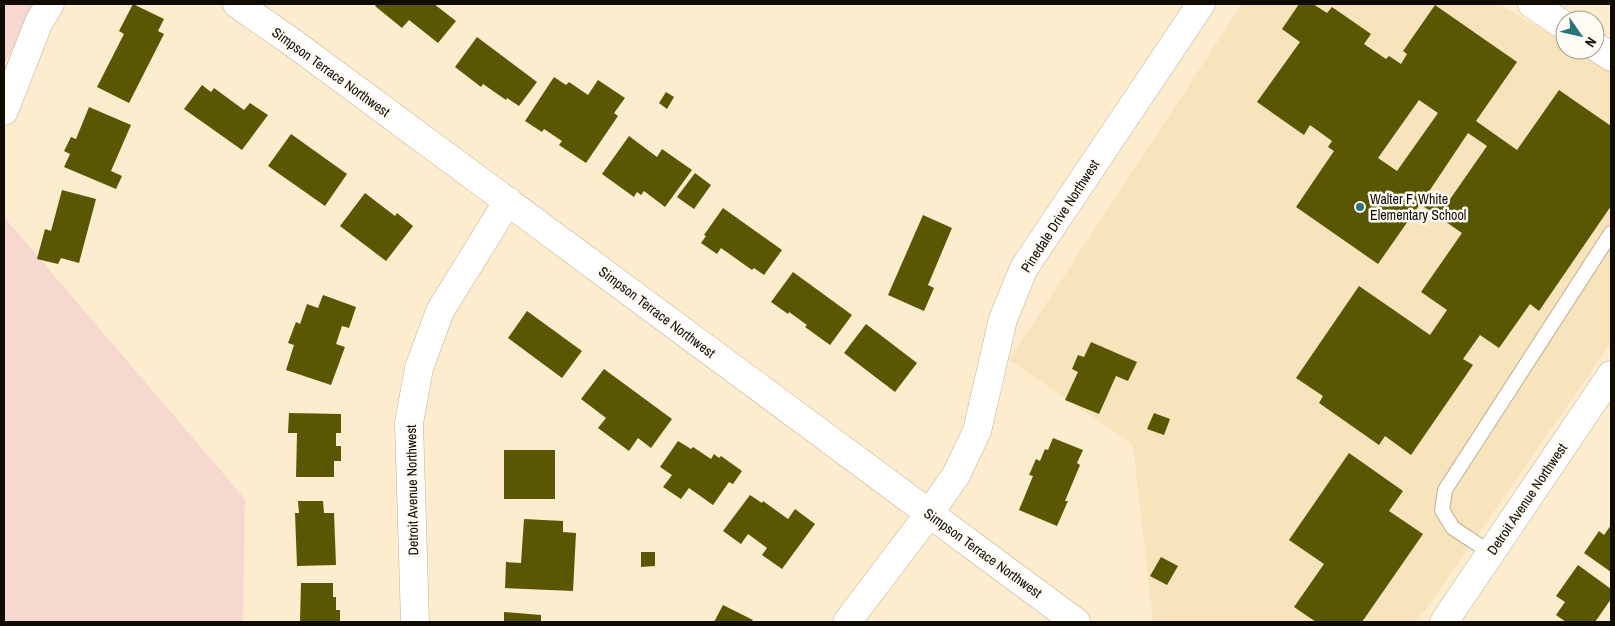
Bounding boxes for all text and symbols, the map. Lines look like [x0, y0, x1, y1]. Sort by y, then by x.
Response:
north arrow [1555, 10, 1605, 60]
street label: Simpson Terrace Northwest [268, 23, 394, 121]
text: N [1581, 34, 1601, 51]
street label: Pinedale Drive Northwest [1017, 156, 1103, 276]
place label: Walter F. White Elementary School [1370, 190, 1466, 224]
marker: Walter F. White Elementary School [1354, 201, 1366, 213]
street label: Simpson Terrace Northwest [595, 262, 719, 362]
street label: Detroit Avenue Northwest [402, 425, 422, 555]
street label: Detroit Avenue Northwest [1483, 440, 1571, 558]
street label: Simpson Terrace Northwest [920, 504, 1046, 602]

